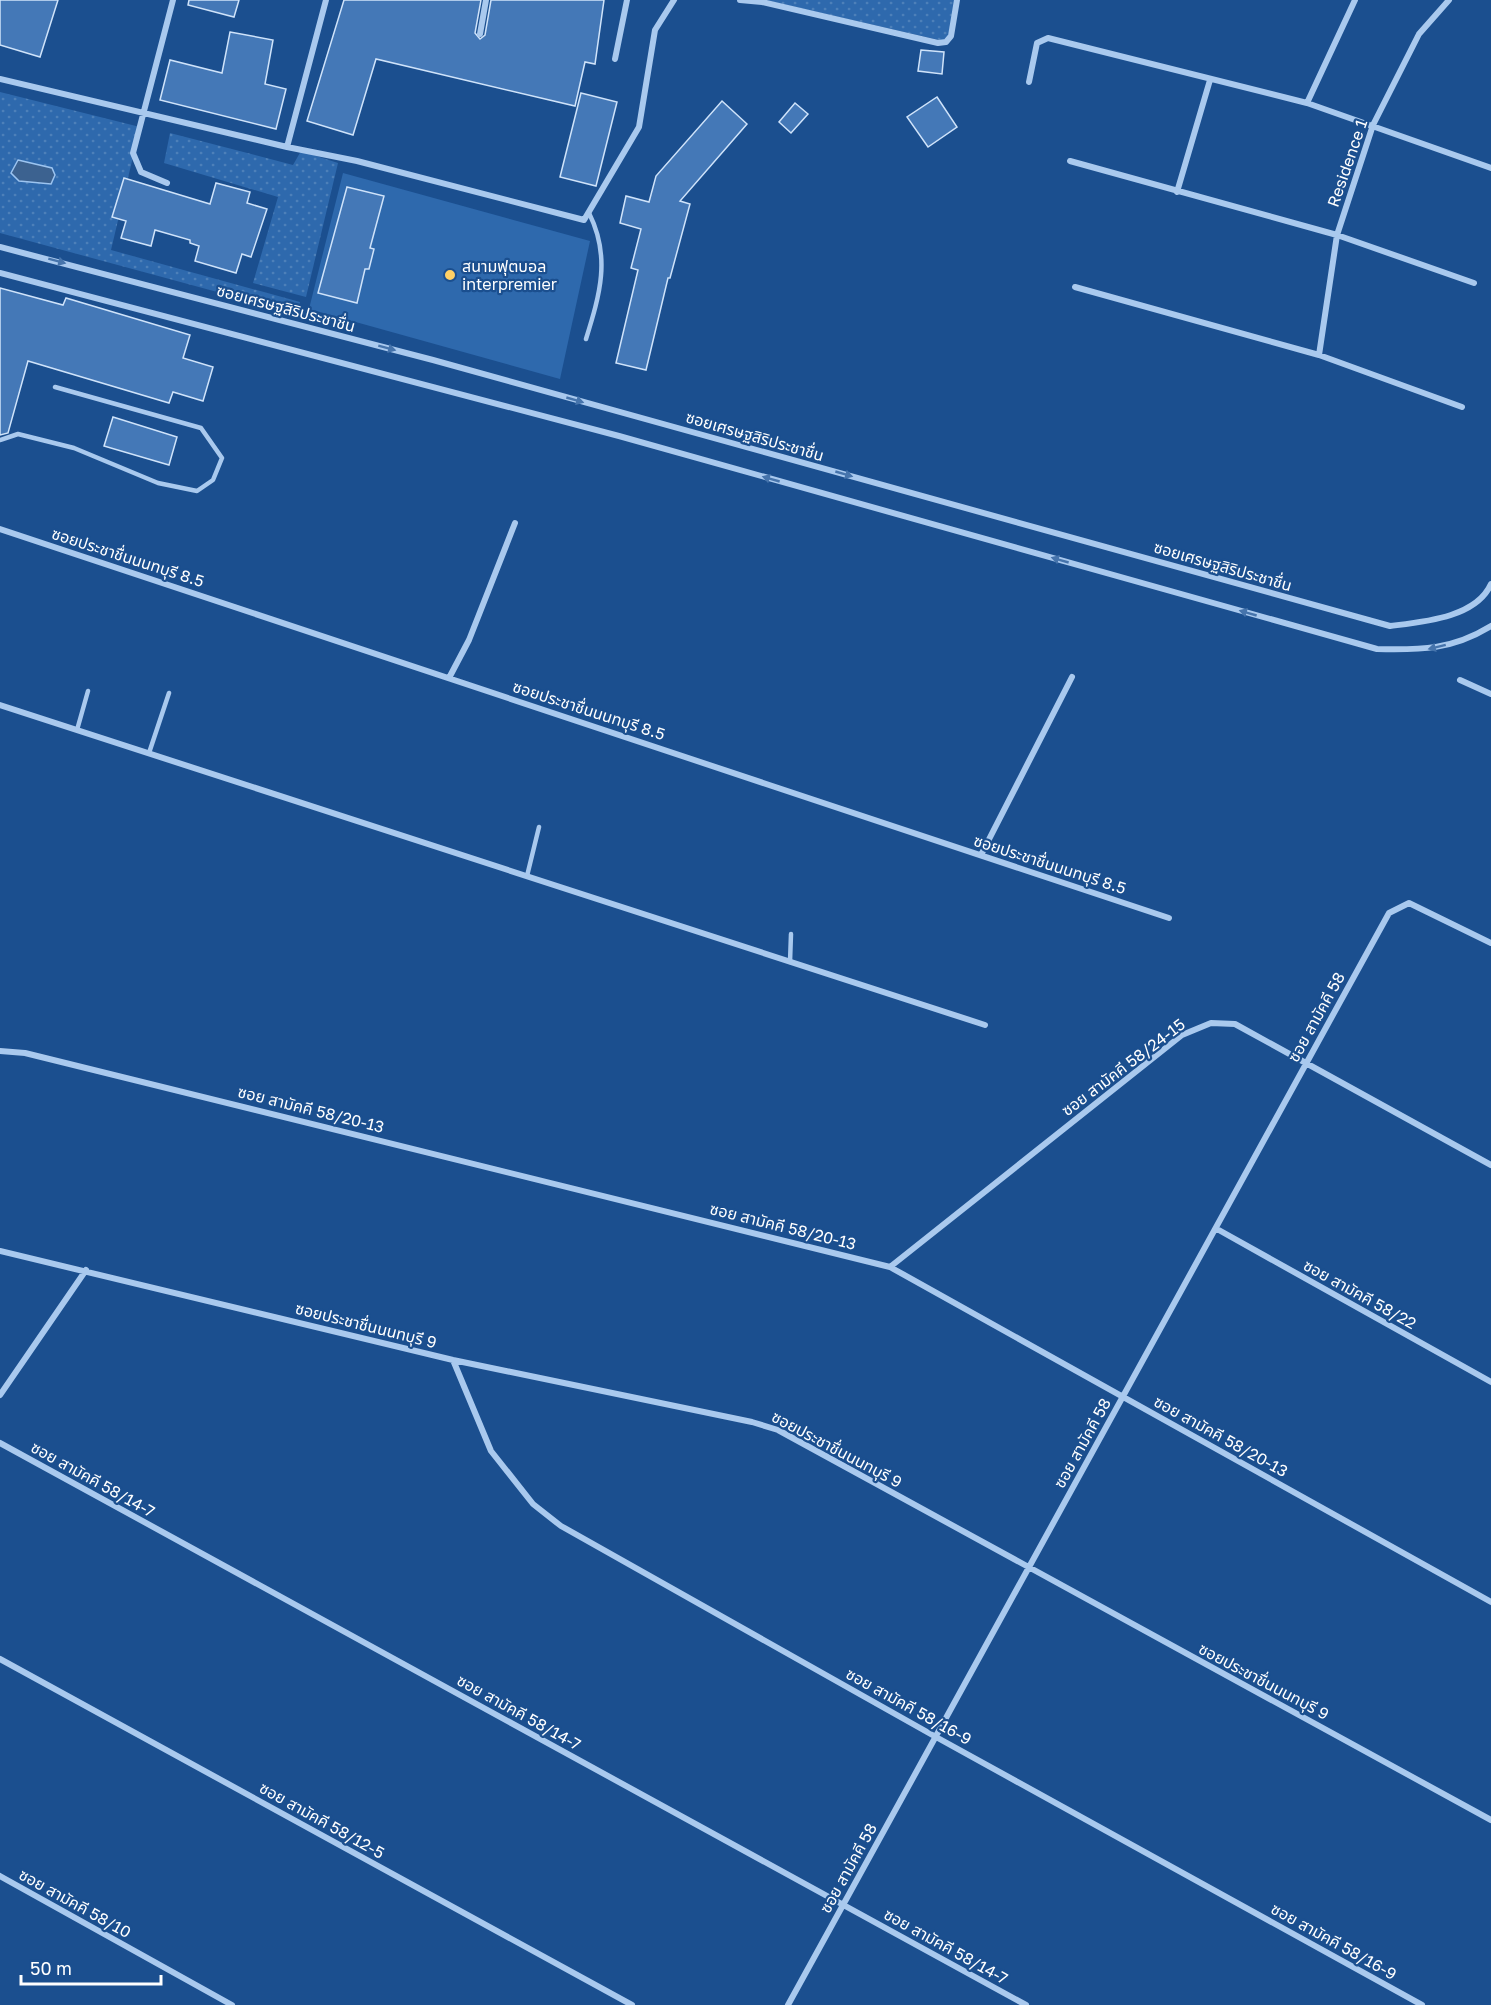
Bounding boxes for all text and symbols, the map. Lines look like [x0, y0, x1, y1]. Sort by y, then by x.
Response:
street label: Residence 1 [1323, 116, 1371, 210]
place label: สนามฟุตบอล interpremier [462, 256, 557, 294]
one-way arrow [47, 257, 66, 267]
marker: สนามฟุตบอล interpremier [443, 268, 457, 282]
street label: ซอยเศรษฐสิริประชาชื่น [214, 279, 358, 336]
one-way arrow [378, 344, 397, 354]
one-way arrow [567, 396, 585, 405]
street label: ซอยเศรษฐสิริประชาชื่น [684, 406, 827, 465]
one-way arrow [835, 470, 853, 480]
one-way arrow [762, 474, 780, 483]
street label: ซอยประชาชื่นนนทบุรี 8.5 [49, 522, 207, 591]
street label: ซอยเศรษฐสิริประชาชื่น [1152, 536, 1295, 595]
one-way arrow [1051, 555, 1069, 564]
one-way arrow [1238, 608, 1256, 617]
one-way arrow [1428, 643, 1446, 653]
street label: ซอยประชาชื่นนนทบุรี 8.5 [510, 675, 668, 744]
street label: ซอยประชาชื่นนนทบุรี 8.5 [971, 829, 1129, 898]
street label: ซอย สามัคคี 58 [1283, 969, 1349, 1065]
street label: ซอย สามัคคี 58/24-15 [1057, 1014, 1189, 1120]
street label: ซอย สามัคคี 58/20-13 [236, 1081, 386, 1137]
street label: ซอย สามัคคี 58/20-13 [708, 1198, 858, 1254]
street label: ซอย สามัคคี 58/22 [1300, 1255, 1420, 1333]
street label: ซอยประชาชื่นนนทบุรี 9 [293, 1297, 439, 1352]
street label: ซอย สามัคคี 58/20-13 [1151, 1391, 1291, 1481]
street label: ซอย สามัคคี 58 [1049, 1395, 1115, 1491]
street label: ซอยประชาชื่นนนทบุรี 9 [768, 1405, 906, 1492]
street label: ซอย สามัคคี 58/14-7 [28, 1437, 158, 1521]
street label: ซอยประชาชื่นนนทบุรี 9 [1195, 1637, 1333, 1724]
street label: ซอย สามัคคี 58/16-9 [843, 1663, 975, 1749]
street label: ซอย สามัคคี 58/14-7 [454, 1670, 584, 1754]
street label: ซอย สามัคคี 58/12-5 [256, 1777, 388, 1863]
street label: ซอย สามัคคี 58 [815, 1820, 881, 1916]
street label: ซอย สามัคคี 58/10 [15, 1864, 135, 1942]
street label: ซอย สามัคคี 58/16-9 [1268, 1898, 1400, 1984]
street label: ซอย สามัคคี 58/14-7 [881, 1904, 1011, 1988]
scale bar [21, 1948, 160, 1986]
text: 50 m [30, 1957, 72, 1979]

